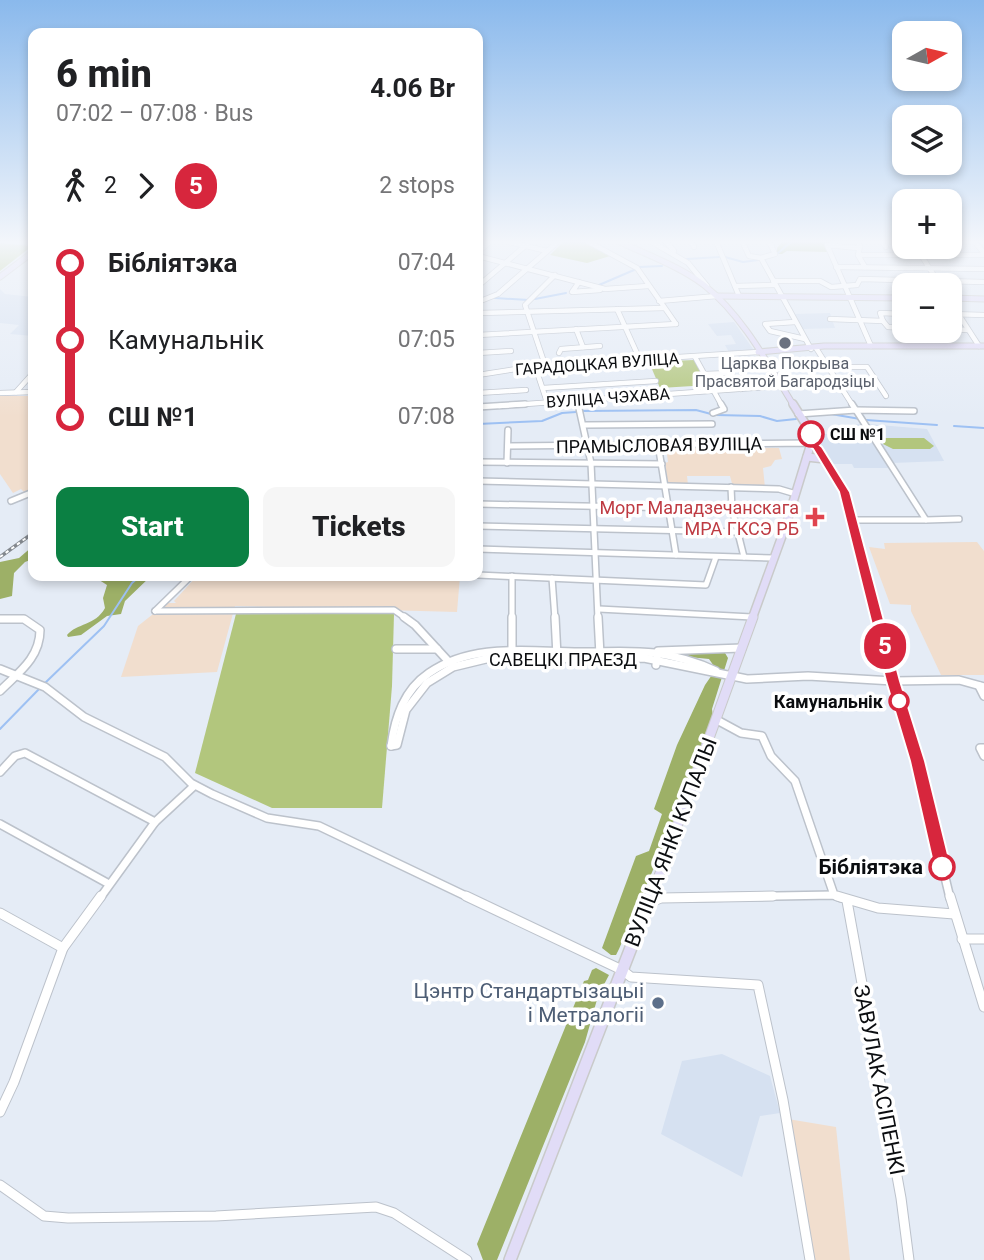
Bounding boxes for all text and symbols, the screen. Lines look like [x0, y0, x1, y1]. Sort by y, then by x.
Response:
north arrow [892, 21, 962, 91]
map controls [892, 21, 962, 343]
text: 6 min [56, 52, 152, 96]
text: 4.06 Br [370, 73, 455, 103]
text: 07:02 – 07:08 · Bus [56, 100, 253, 127]
button: layers [892, 105, 962, 175]
icon: walk [56, 167, 94, 205]
icon: forward [127, 167, 165, 205]
text: 2 [104, 172, 117, 199]
text: 5 [189, 172, 203, 200]
text: 2 stops [379, 172, 455, 199]
button: + [892, 189, 962, 259]
text: Бібліятэка [108, 248, 237, 278]
text: 07:04 [398, 249, 455, 276]
button: − [892, 273, 962, 343]
text: Камунальнік [108, 325, 264, 355]
text: 07:05 [398, 326, 455, 353]
marker: Царква Покрыва Прасвятой Багародзіцы [777, 335, 793, 351]
street label: ГАРАДОЦКАЯ ВУЛІЦА [514, 349, 680, 379]
place label: Царква Покрыва Прасвятой Багародзіцы [695, 354, 875, 391]
street label: ВУЛІЦА ЧЭХАВА [546, 384, 671, 412]
text: СШ №1 [108, 402, 198, 432]
text: 07:08 [398, 403, 455, 430]
marker: СШ №1 [798, 421, 824, 447]
place label: СШ №1 [830, 425, 885, 444]
street label: ПРАМЫСЛОВАЯ ВУЛІЦА [556, 433, 763, 457]
button: Start [56, 487, 249, 567]
button: Tickets [263, 487, 455, 567]
place label: Морг Маладзечанскага МРА ГКСЭ РБ [599, 497, 799, 539]
marker: Морг Маладзечанскага МРА ГКСЭ РБ [805, 507, 825, 527]
line badge: 5 [862, 623, 908, 669]
text: 5 [878, 632, 892, 660]
street label: САВЕЦКІ ПРАЕЗД [489, 649, 638, 670]
place label: Камунальнік [774, 691, 884, 712]
marker: Камунальнік [889, 691, 909, 711]
street label: ВУЛІЦА ЯНКІ КУПАЛЫ [620, 734, 722, 950]
marker: Бібліятэка [929, 854, 955, 880]
place label: Бібліятэка [818, 855, 923, 879]
place label: Цэнтр Стандартызацыі і Метралогіі [414, 979, 644, 1027]
street label: ЗАВУЛАК АСІПЕНКІ [849, 983, 909, 1177]
marker: Цэнтр Стандартызацыі і Метралогіі [650, 995, 666, 1011]

